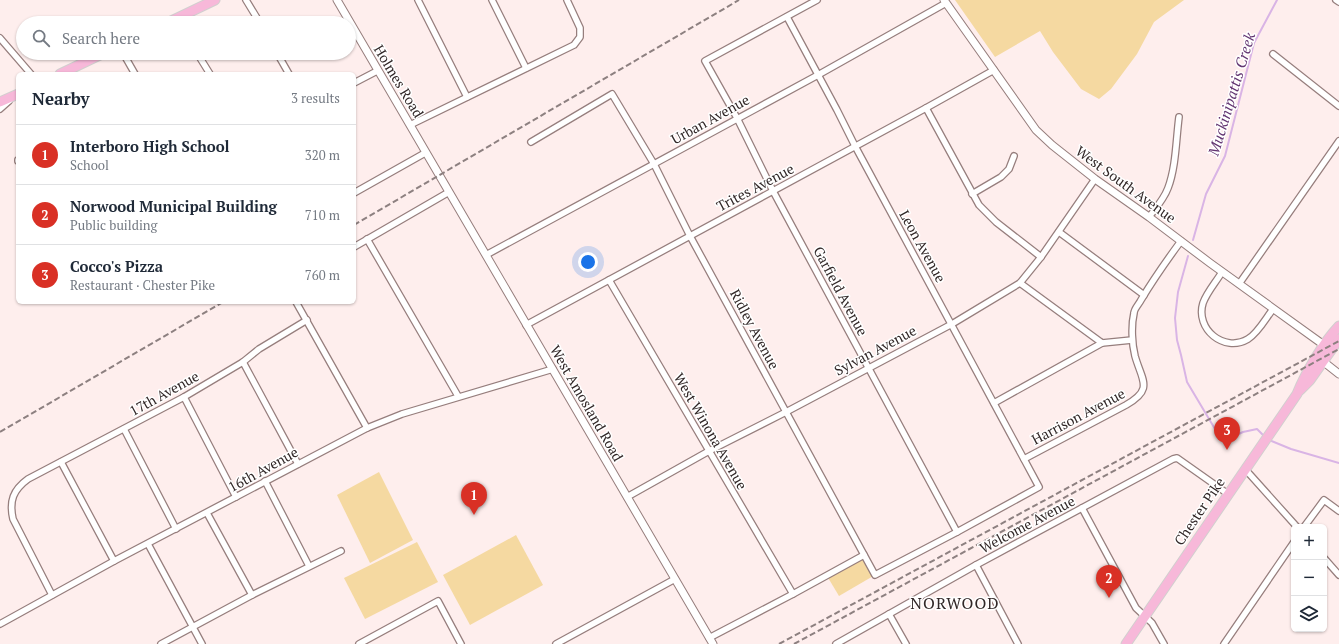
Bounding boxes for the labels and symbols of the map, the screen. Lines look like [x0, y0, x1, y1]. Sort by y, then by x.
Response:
water label: Muckinipattis Creek [1202, 29, 1259, 159]
street label: Holmes Road [370, 41, 428, 121]
street label: Urban Avenue [667, 90, 753, 148]
street label: West South Avenue [1072, 141, 1180, 227]
street label: Trites Avenue [713, 159, 797, 215]
street label: Leon Avenue [895, 207, 951, 285]
street label: Garfield Avenue [809, 243, 873, 339]
your location [578, 252, 598, 272]
street label: Ridley Avenue [726, 286, 784, 372]
street label: Sylvan Avenue [831, 320, 919, 380]
street label: West Amosland Road [546, 341, 628, 465]
street label: 17th Avenue [126, 366, 202, 420]
street label: West Winona Avenue [670, 369, 752, 493]
street label: Harrison Avenue [1028, 383, 1128, 449]
pin: 3 [1214, 417, 1240, 450]
street label: 16th Avenue [225, 442, 301, 496]
street label: Chester Pike [1169, 473, 1229, 549]
pin: 1 [461, 482, 487, 515]
street label: Welcome Avenue [976, 491, 1078, 557]
pin: 2 [1096, 565, 1122, 598]
district label: NORWOOD [910, 592, 1000, 614]

